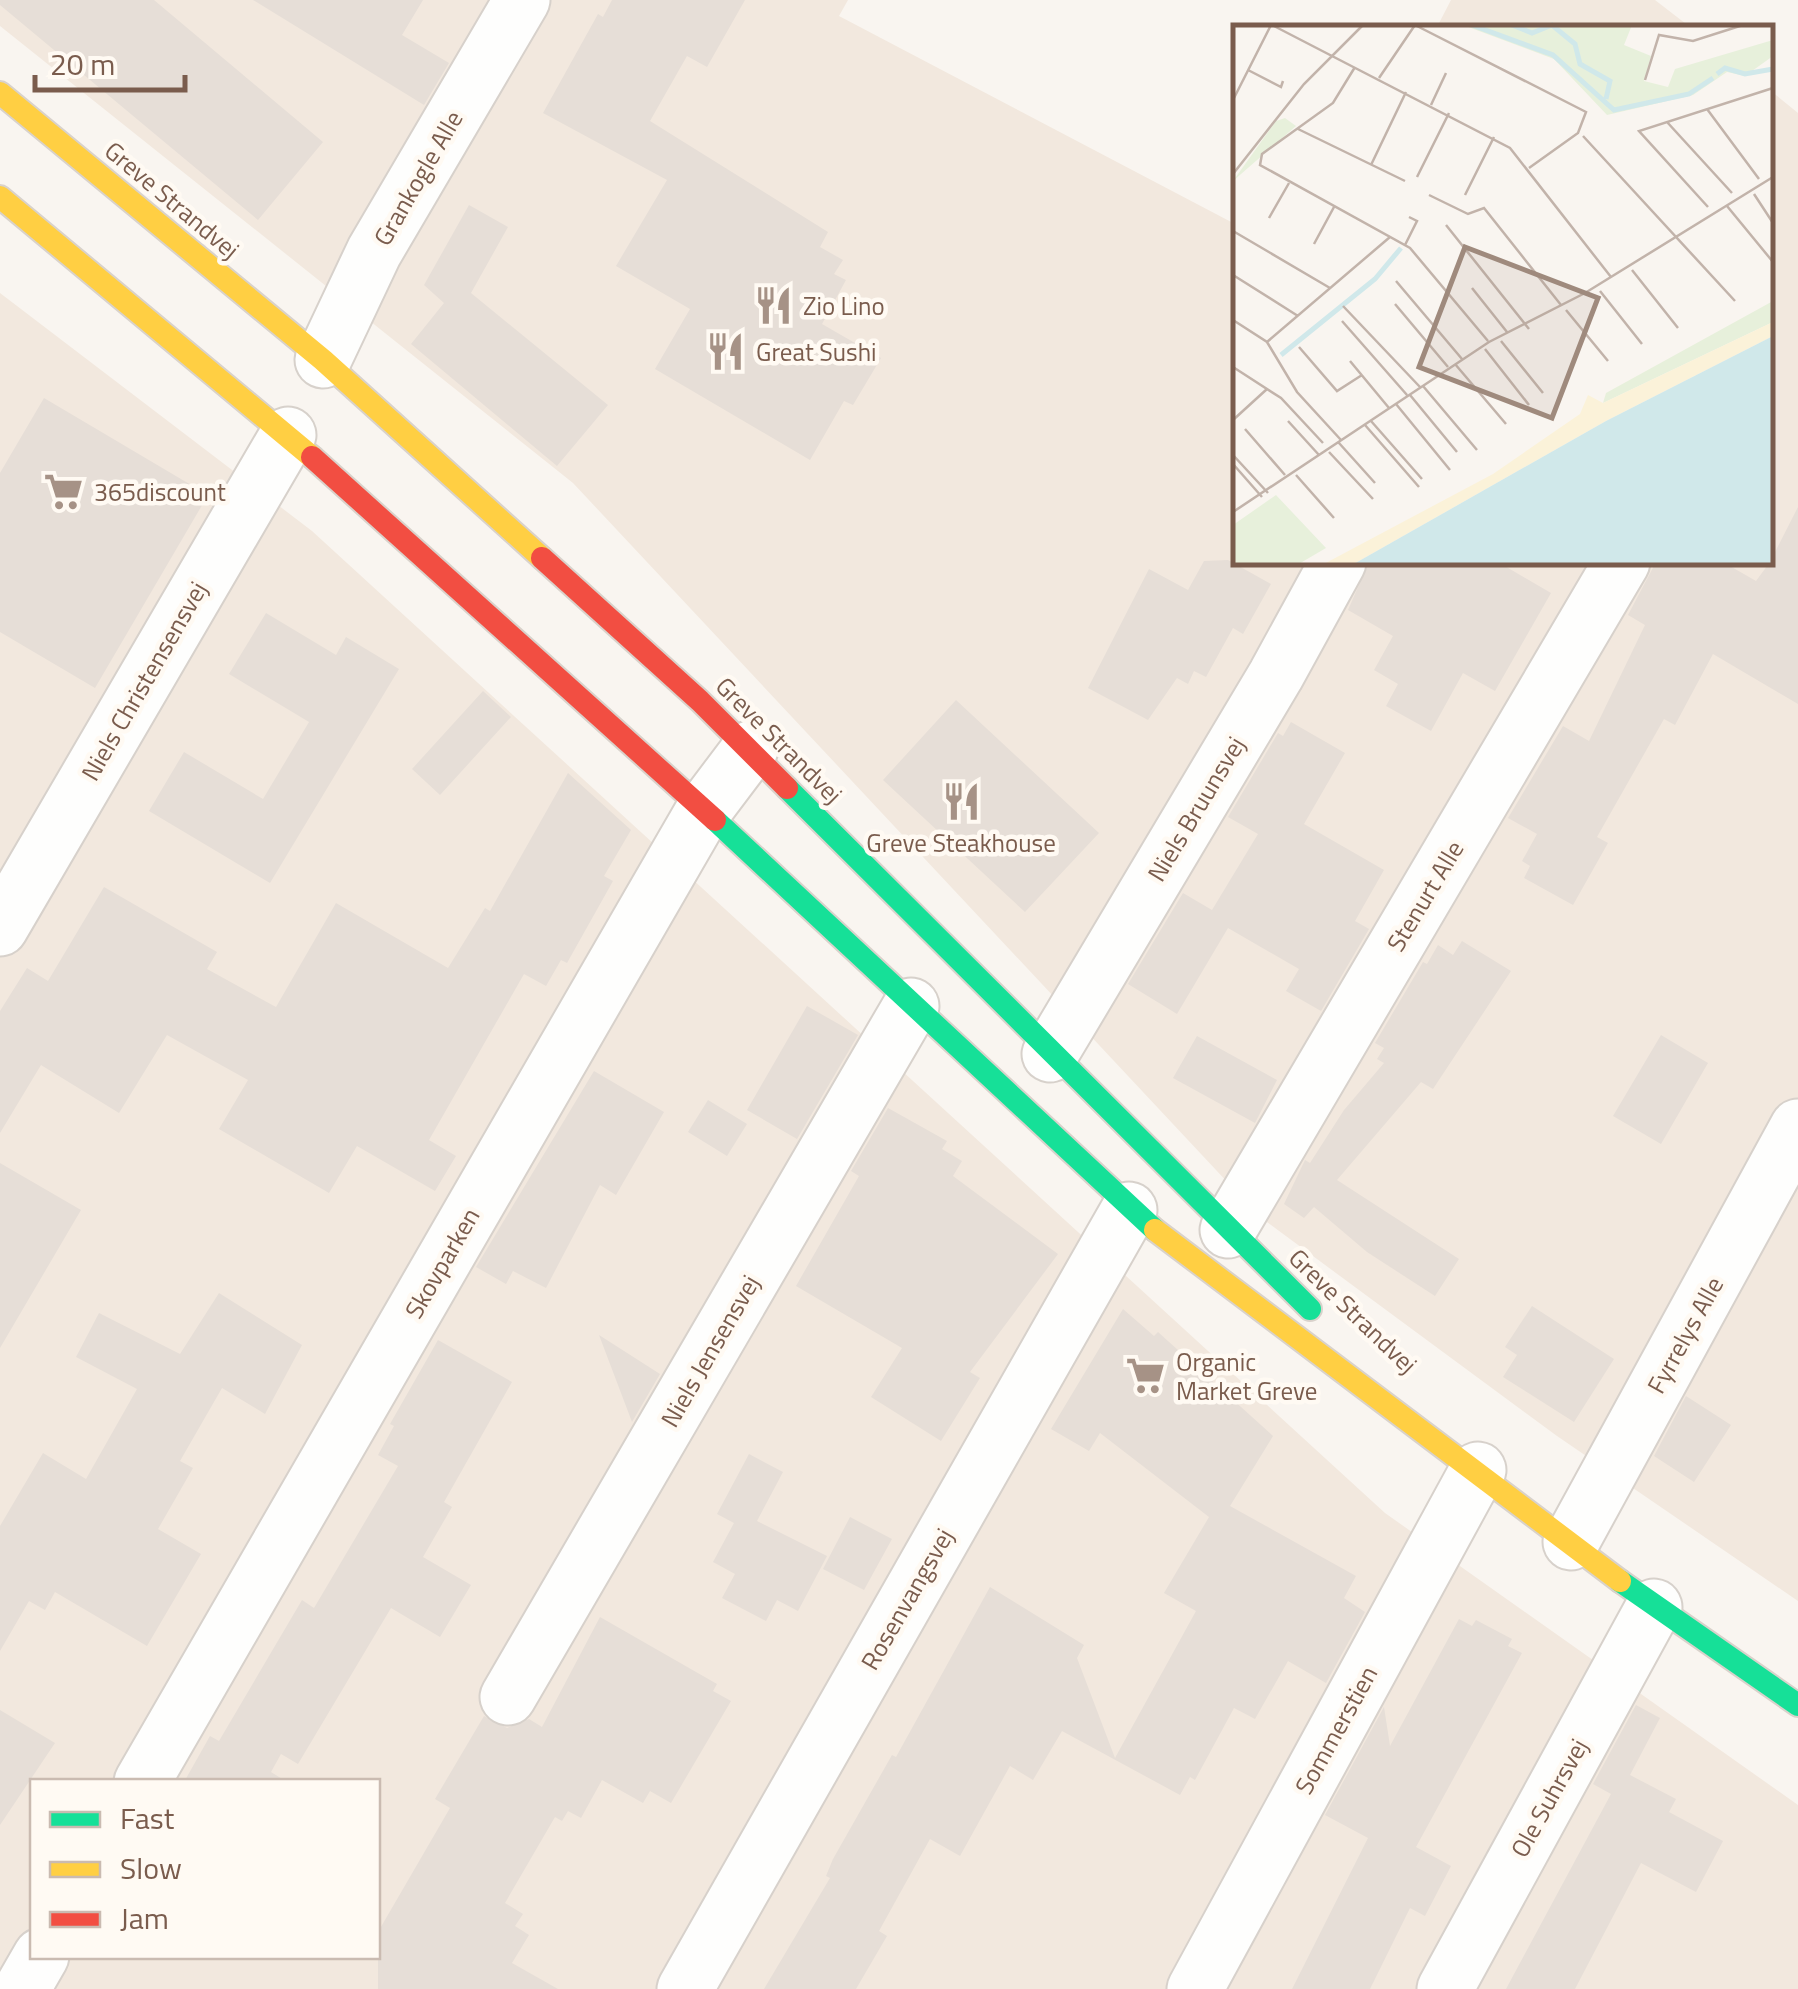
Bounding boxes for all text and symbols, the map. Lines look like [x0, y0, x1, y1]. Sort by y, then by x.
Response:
inset map [1233, 25, 1773, 565]
scale bar [35, 30, 185, 92]
text: 20 m [50, 41, 115, 87]
street label: Grankogle Alle [364, 103, 472, 253]
street label: Greve Strandvej [96, 132, 248, 268]
restaurant icon: Zio Lino [752, 285, 794, 327]
place label: Zio Lino [803, 287, 885, 325]
restaurant icon: Great Sushi [705, 331, 747, 373]
place label: Great Sushi [756, 333, 877, 371]
supermarket icon: 365discount [43, 471, 85, 513]
place label: 365discount [94, 473, 226, 511]
street label: Niels Christensensvej [71, 574, 217, 788]
street label: Greve Strandvej [707, 668, 851, 812]
street label: Niels Bruunsvej [1138, 729, 1254, 889]
restaurant icon: Greve Steakhouse [940, 781, 982, 823]
place label: Greve Steakhouse [866, 824, 1056, 862]
street label: Stenurt Alle [1377, 833, 1473, 959]
street label: Skovparken [395, 1201, 489, 1325]
street label: Greve Strandvej [1280, 1240, 1426, 1382]
street label: Niels Jensensvej [651, 1268, 769, 1434]
street label: Fyrrelys Alle [1637, 1270, 1733, 1400]
place label: Organic Market Greve [1176, 1343, 1317, 1410]
supermarket icon: Organic Market Greve [1125, 1355, 1167, 1397]
street label: Rosenvangsvej [851, 1521, 963, 1677]
street label: Sommerstien [1285, 1659, 1387, 1801]
street label: Ole Suhrsvej [1501, 1732, 1597, 1864]
legend [30, 1779, 380, 1959]
text: Fast [120, 1795, 175, 1841]
text: Slow [120, 1845, 182, 1891]
text: Jam [120, 1895, 169, 1941]

